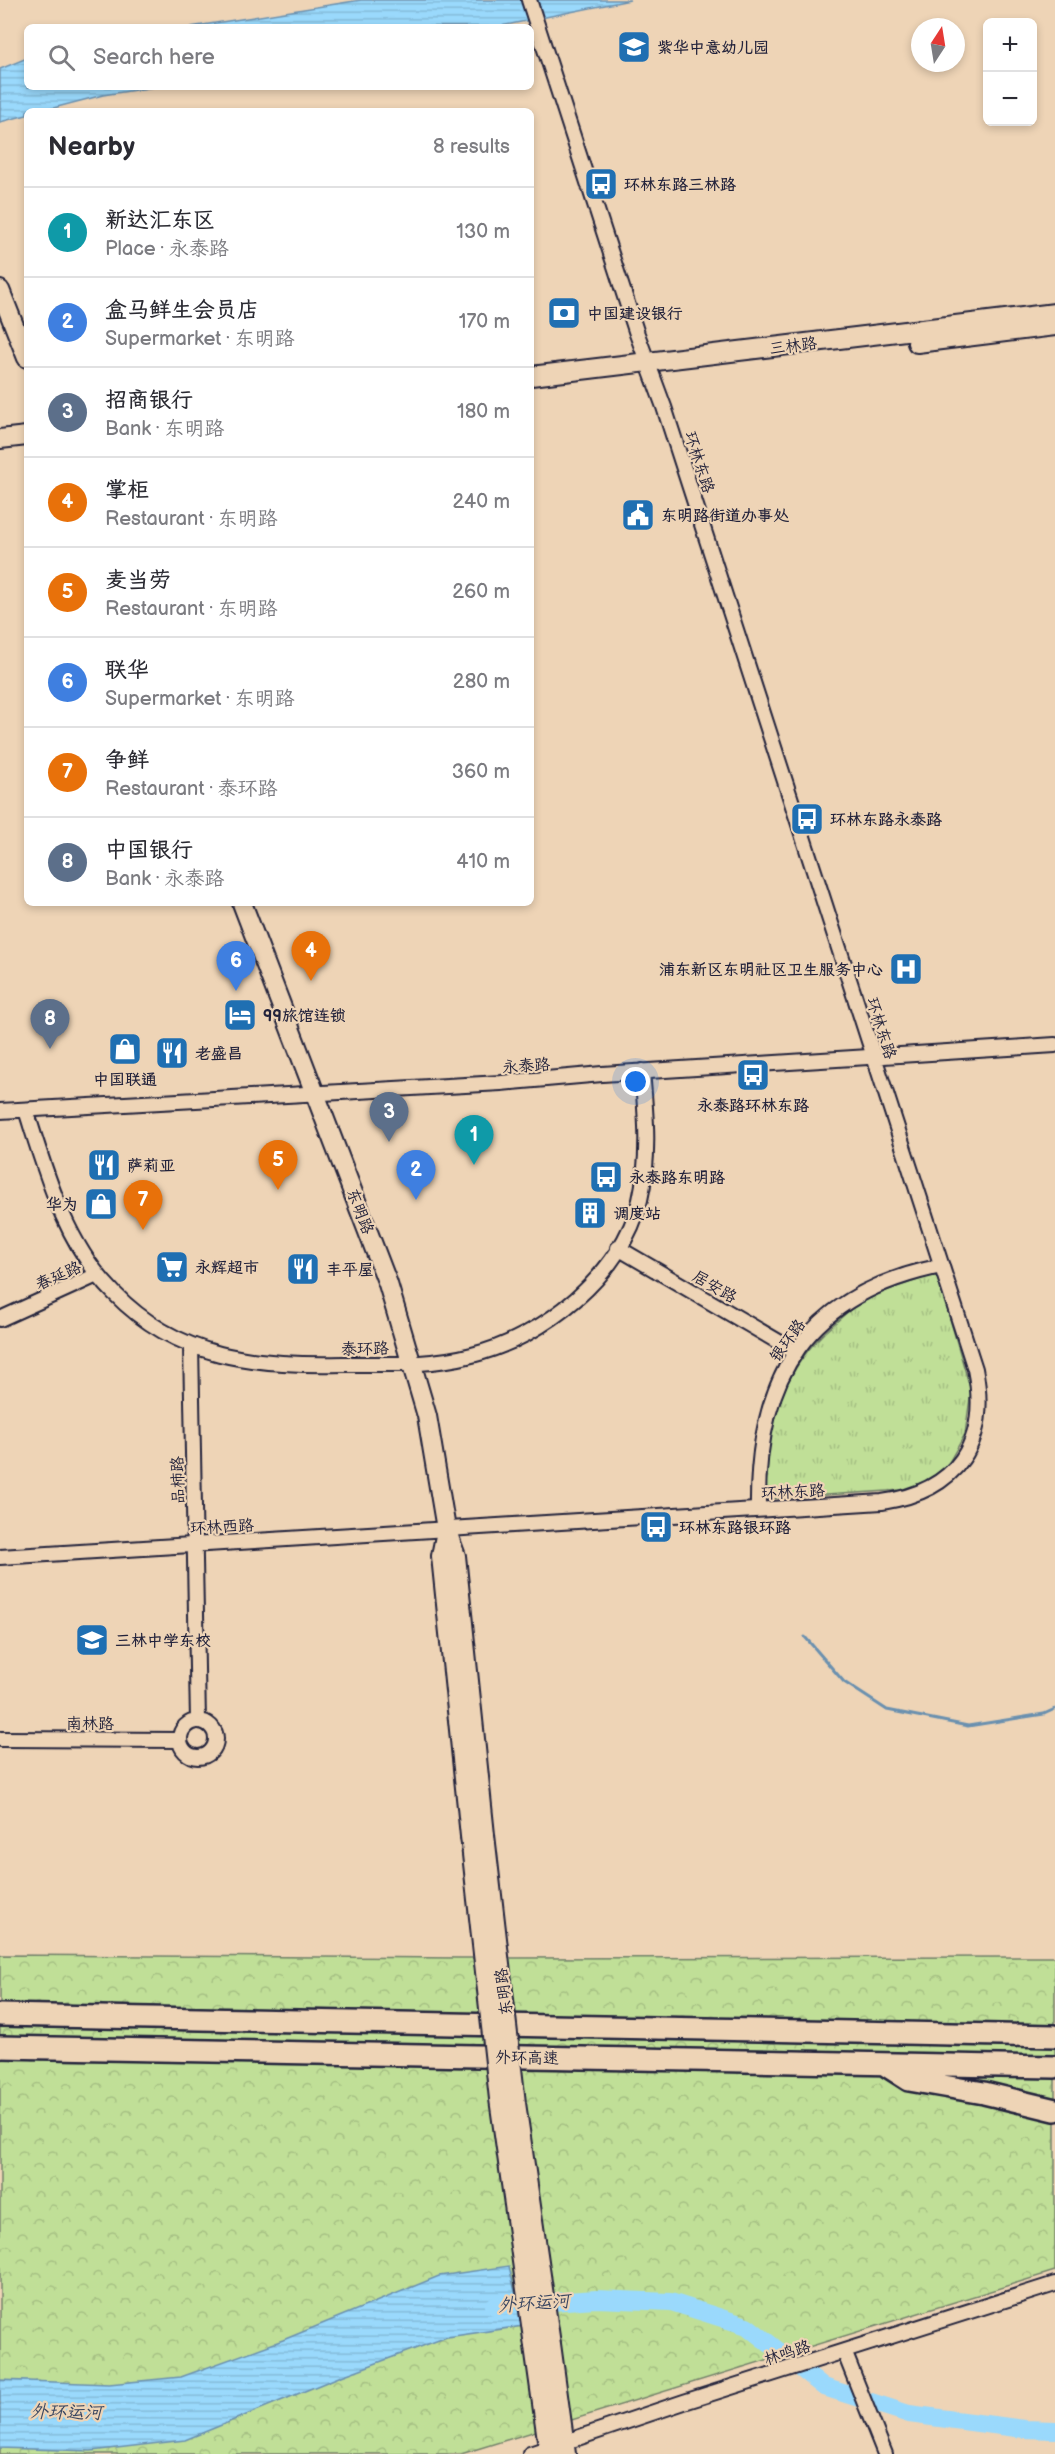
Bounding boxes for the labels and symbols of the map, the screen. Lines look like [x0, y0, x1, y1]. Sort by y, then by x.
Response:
north arrow [911, 18, 965, 72]
school or university icon: 紫华中意幼儿园 [616, 29, 652, 65]
place label: 紫华中意幼儿园 [657, 39, 769, 58]
bus stop icon: 环林东路三林路 [583, 166, 619, 202]
place label: 环林东路三林路 [624, 176, 736, 195]
bank icon: 中国建设银行 [546, 295, 582, 331]
place label: 中国建设银行 [587, 305, 683, 324]
street label: 三林路 [768, 334, 818, 359]
street label: 环林东路 [680, 429, 717, 496]
public building icon: 东明路街道办事处 [620, 497, 656, 533]
place label: 东明路街道办事处 [661, 507, 790, 526]
bus stop icon: 环林东路永泰路 [789, 801, 825, 837]
place label: 环林东路永泰路 [830, 811, 942, 830]
pin: 4 [292, 932, 330, 981]
pin: 6 [216, 942, 256, 991]
hospital icon: 浦东新区东明社区卫生服务中心 [888, 951, 924, 987]
place label: 浦东新区东明社区卫生服务中心 [659, 961, 883, 980]
street label: 环林东路 [862, 995, 899, 1062]
hotel icon: 99旅馆连锁 [222, 997, 258, 1033]
pin: 8 [31, 1000, 70, 1049]
place label: 99旅馆连锁 [263, 1007, 346, 1026]
shop icon: 中国联通 [107, 1031, 143, 1067]
restaurant icon: 老盛昌 [154, 1035, 190, 1071]
place label: 老盛昌 [195, 1045, 243, 1064]
street label: 永泰路 [501, 1055, 551, 1078]
bus stop icon: 永泰路环林东路 [735, 1057, 771, 1093]
your location [621, 1067, 650, 1096]
place label: 中国联通 [93, 1071, 157, 1090]
pin: 3 [370, 1092, 408, 1142]
place label: 永泰路环林东路 [697, 1097, 809, 1116]
pin: 1 [454, 1116, 494, 1165]
pin: 5 [258, 1140, 298, 1190]
restaurant icon: 萨莉亚 [86, 1147, 122, 1183]
pin: 2 [396, 1150, 436, 1200]
place label: 萨莉亚 [127, 1157, 175, 1176]
bus stop icon: 永泰路东明路 [588, 1159, 624, 1195]
place label: 永泰路东明路 [629, 1169, 725, 1188]
pin: 7 [124, 1180, 162, 1230]
shop icon: 华为 [83, 1186, 119, 1222]
street label: 东明路 [342, 1186, 377, 1237]
building icon: 调度站 [572, 1195, 608, 1231]
place label: 华为 [46, 1196, 78, 1215]
place label: 调度站 [613, 1205, 661, 1224]
supermarket icon: 永辉超市 [154, 1249, 190, 1285]
restaurant icon: 丰平屋 [285, 1251, 321, 1287]
street label: 春延路 [33, 1258, 84, 1295]
place label: 永辉超市 [195, 1259, 259, 1278]
place label: 丰平屋 [326, 1261, 374, 1280]
street label: 居安路 [689, 1267, 740, 1308]
street label: 银环路 [766, 1316, 810, 1366]
street label: 泰环路 [341, 1340, 389, 1359]
street label: 品柿路 [169, 1456, 188, 1504]
street label: 环林东路 [761, 1481, 826, 1504]
bus stop icon: 环林东路银环路 [638, 1509, 674, 1545]
street label: 环林西路 [190, 1516, 255, 1539]
place label: 环林东路银环路 [679, 1519, 791, 1538]
school or university icon: 三林中学东校 [74, 1622, 110, 1658]
place label: 三林中学东校 [115, 1632, 211, 1651]
street label: 南林路 [66, 1715, 114, 1734]
street label: 东明路 [492, 1967, 517, 2017]
street label: 外环高速 [495, 2048, 559, 2069]
water label: 外环运河 [497, 2290, 574, 2316]
street label: 林鸣路 [762, 2337, 813, 2370]
water label: 外环运河 [30, 2401, 105, 2424]

